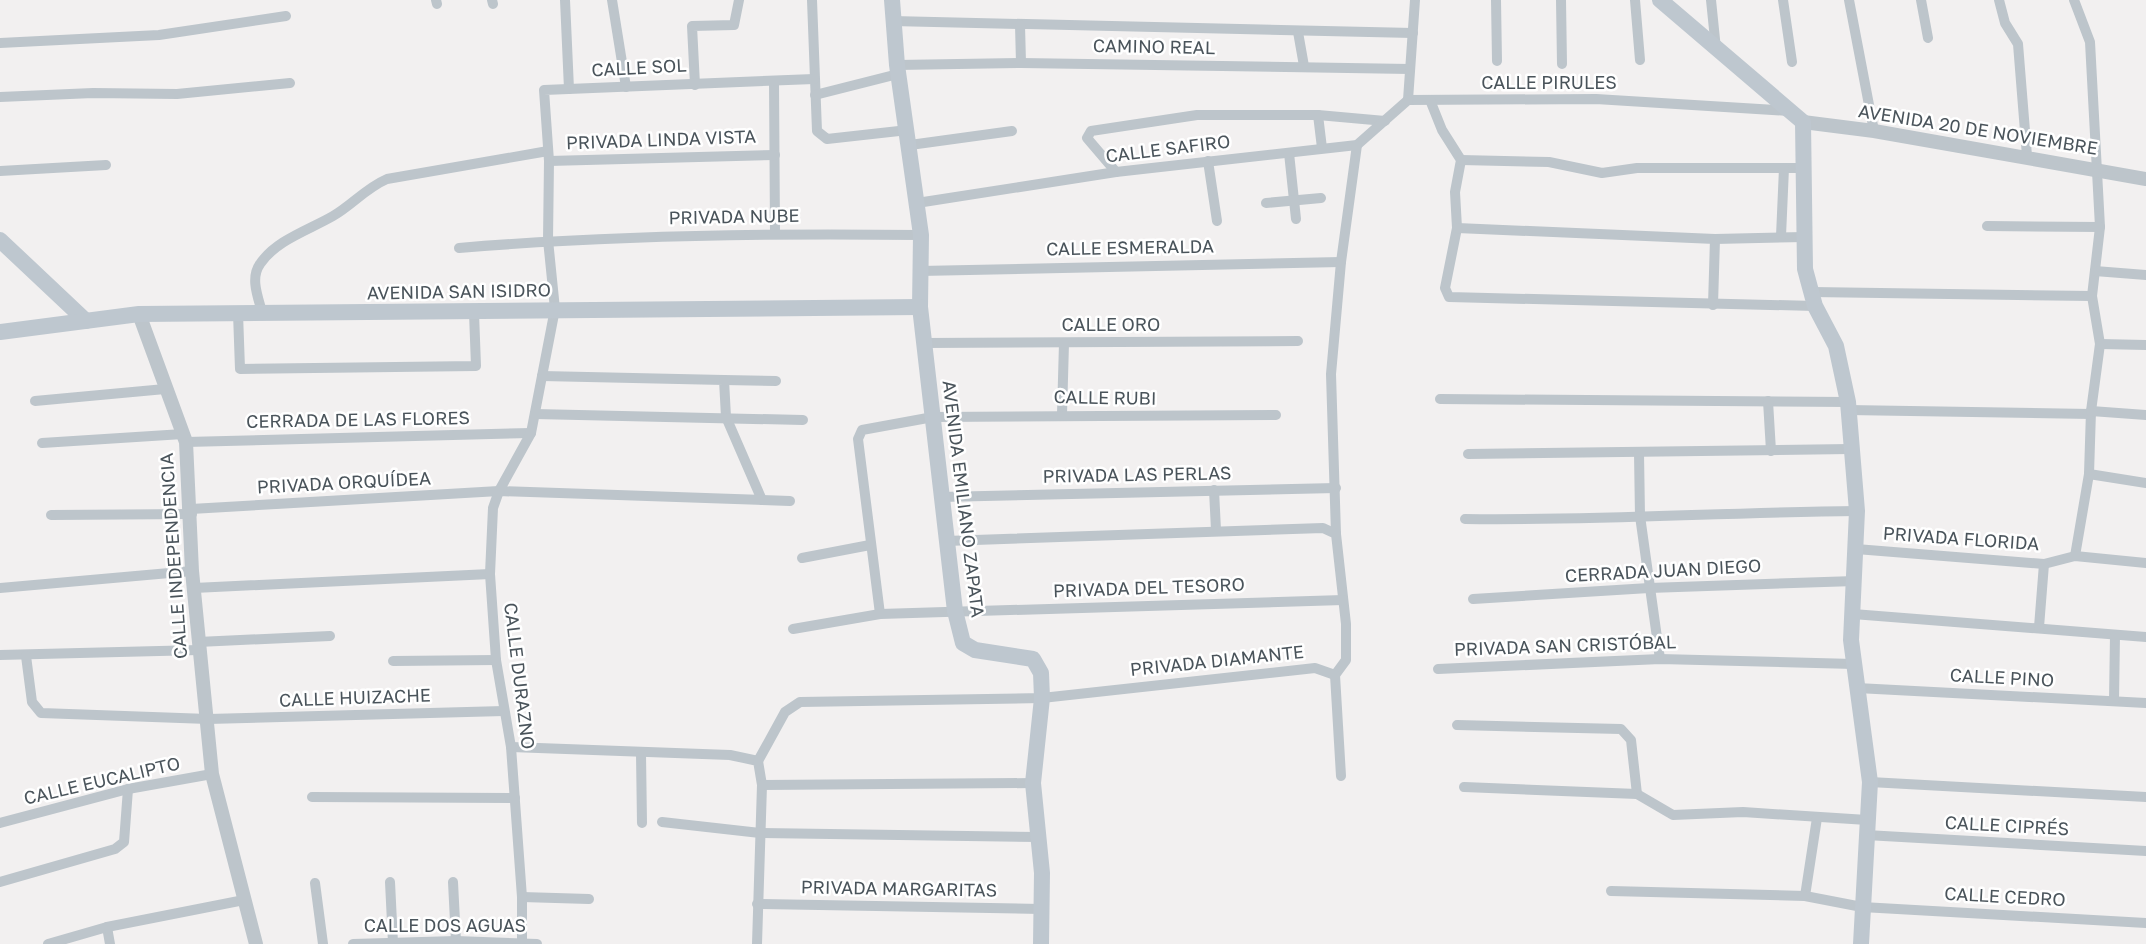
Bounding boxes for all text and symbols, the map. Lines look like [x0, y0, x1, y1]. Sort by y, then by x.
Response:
street label: CAMINO REAL [1093, 34, 1215, 58]
street label: CALLE SOL [591, 54, 687, 80]
street label: CALLE PIRULES [1481, 71, 1617, 93]
street label: AVENIDA 20 DE NOVIEMBRE [1857, 99, 2099, 159]
street label: PRIVADA LINDA VISTA [566, 125, 756, 153]
street label: CALLE SAFIRO [1104, 129, 1231, 167]
street label: PRIVADA NUBE [668, 204, 800, 228]
street label: CALLE ESMERALDA [1046, 235, 1214, 259]
street label: AVENIDA SAN ISIDRO [367, 278, 551, 304]
street label: CALLE ORO [1062, 313, 1160, 335]
street label: AVENIDA EMILIANO ZAPATA [939, 379, 989, 619]
street label: CALLE RUBI [1053, 385, 1157, 409]
street label: CERRADA DE LAS FLORES [246, 406, 470, 432]
street label: CALLE INDEPENDENCIA [155, 452, 191, 660]
street label: PRIVADA LAS PERLAS [1042, 461, 1232, 487]
street label: PRIVADA ORQUÍDEA [256, 466, 432, 498]
street label: PRIVADA FLORIDA [1882, 522, 2040, 554]
street label: CERRADA JUAN DIEGO [1564, 554, 1762, 586]
street label: PRIVADA DEL TESORO [1053, 573, 1245, 601]
street label: CALLE DURAZNO [500, 601, 540, 751]
street label: PRIVADA SAN CRISTÓBAL [1454, 630, 1676, 660]
street label: PRIVADA DIAMANTE [1129, 640, 1305, 680]
street label: CALLE PINO [1949, 663, 2055, 691]
street label: CALLE HUIZACHE [279, 683, 431, 711]
street label: CALLE EUCALIPTO [22, 751, 182, 809]
street label: CALLE CIPRÉS [1944, 811, 2070, 839]
street label: PRIVADA MARGARITAS [801, 875, 997, 901]
street label: CALLE CEDRO [1944, 882, 2066, 910]
street label: CALLE DOS AGUAS [364, 914, 526, 936]

